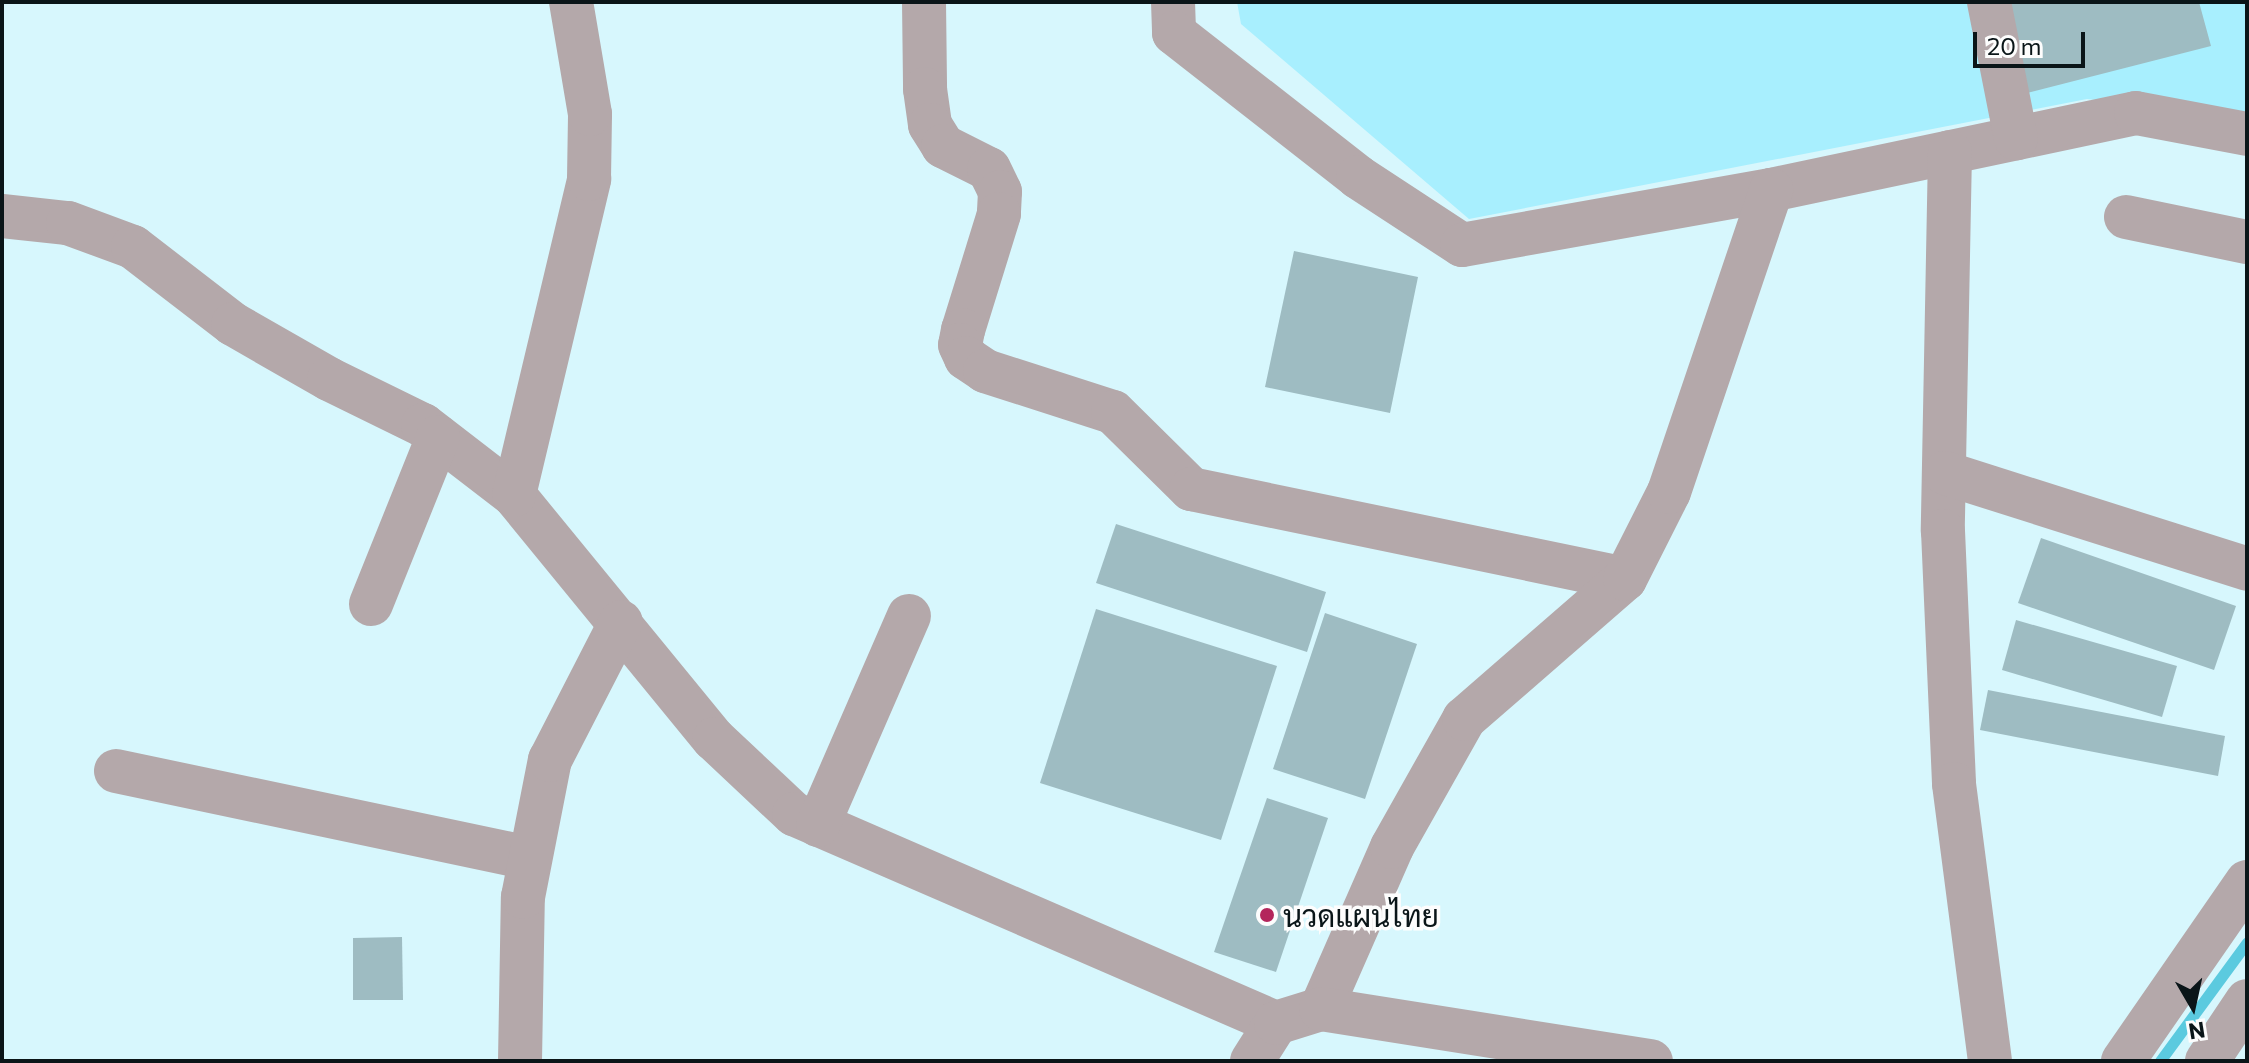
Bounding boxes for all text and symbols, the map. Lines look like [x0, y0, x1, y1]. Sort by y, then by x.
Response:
scale bar [1977, 16, 2089, 66]
text: 20 m [1987, 31, 2041, 60]
place label: นวดแผนไทย [1283, 897, 1439, 933]
marker: นวดแผนไทย [1258, 906, 1276, 924]
north arrow [2153, 967, 2233, 1047]
text: N [2187, 1017, 2207, 1046]

